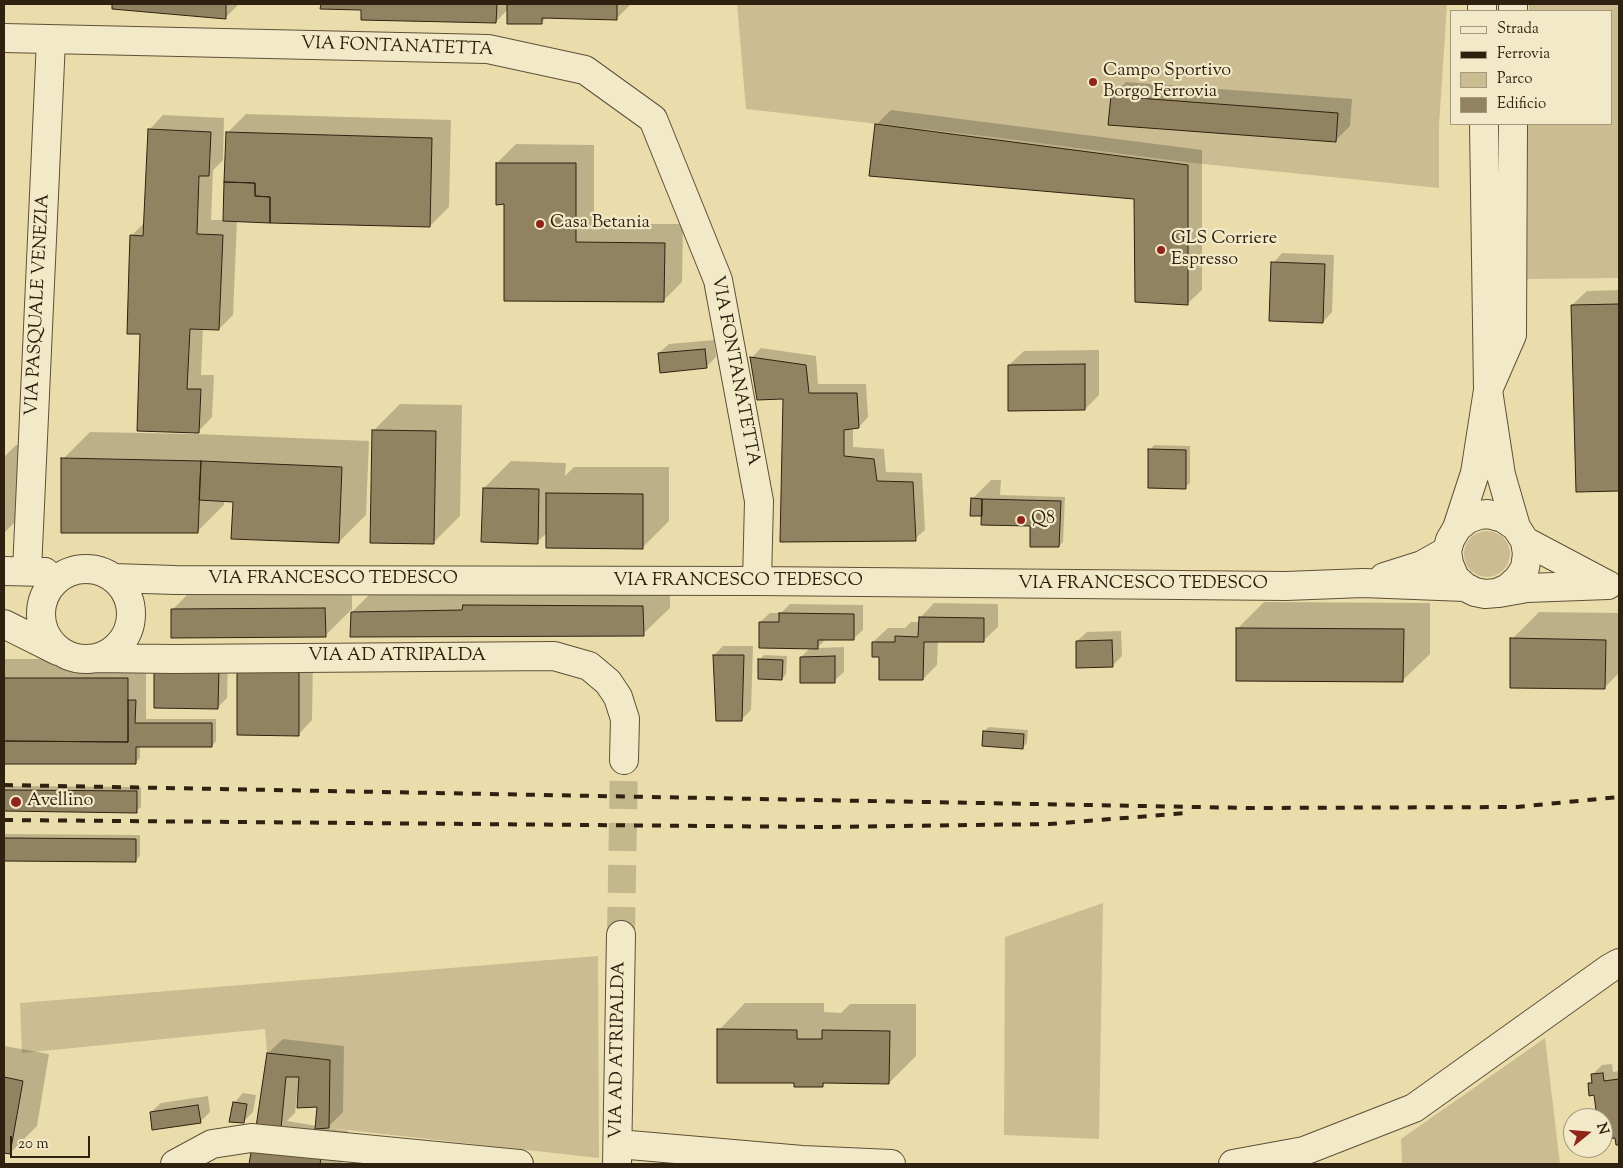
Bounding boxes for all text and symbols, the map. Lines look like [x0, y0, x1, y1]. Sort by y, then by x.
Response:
legend [1450, 10, 1613, 125]
text: Strada [1497, 19, 1539, 40]
street label: VIA FONTANATETTA [300, 34, 494, 62]
text: Ferrovia [1497, 44, 1550, 65]
place label: Campo Sportivo Borgo Ferrovia [1103, 61, 1231, 104]
text: Parco [1497, 69, 1533, 90]
marker: Campo Sportivo Borgo Ferrovia [1087, 76, 1099, 88]
text: Edificio [1497, 94, 1546, 115]
street label: VIA PASQUALE VENEZIA [22, 193, 56, 417]
place label: Casa Betania [550, 213, 650, 235]
marker: Casa Betania [534, 218, 546, 230]
place label: GLS Corriere Espresso [1171, 229, 1277, 272]
marker: GLS Corriere Espresso [1155, 244, 1167, 256]
street label: VIA FONTANATETTA [705, 274, 763, 468]
place label: Q8 [1031, 509, 1055, 531]
marker: Q8 [1015, 514, 1027, 526]
street label: VIA FRANCESCO TEDESCO [208, 569, 458, 591]
street label: VIA FRANCESCO TEDESCO [613, 571, 863, 593]
street label: VIA FRANCESCO TEDESCO [1018, 574, 1268, 596]
street label: VIA AD ATRIPALDA [308, 646, 486, 668]
place label: Avellino [27, 791, 93, 813]
marker: Avellino [9, 795, 23, 809]
street label: VIA AD ATRIPALDA [607, 961, 631, 1139]
north arrow [1563, 1108, 1613, 1158]
text: N [1590, 1121, 1613, 1137]
scale bar [12, 1126, 92, 1158]
text: 20 m [18, 1134, 49, 1155]

